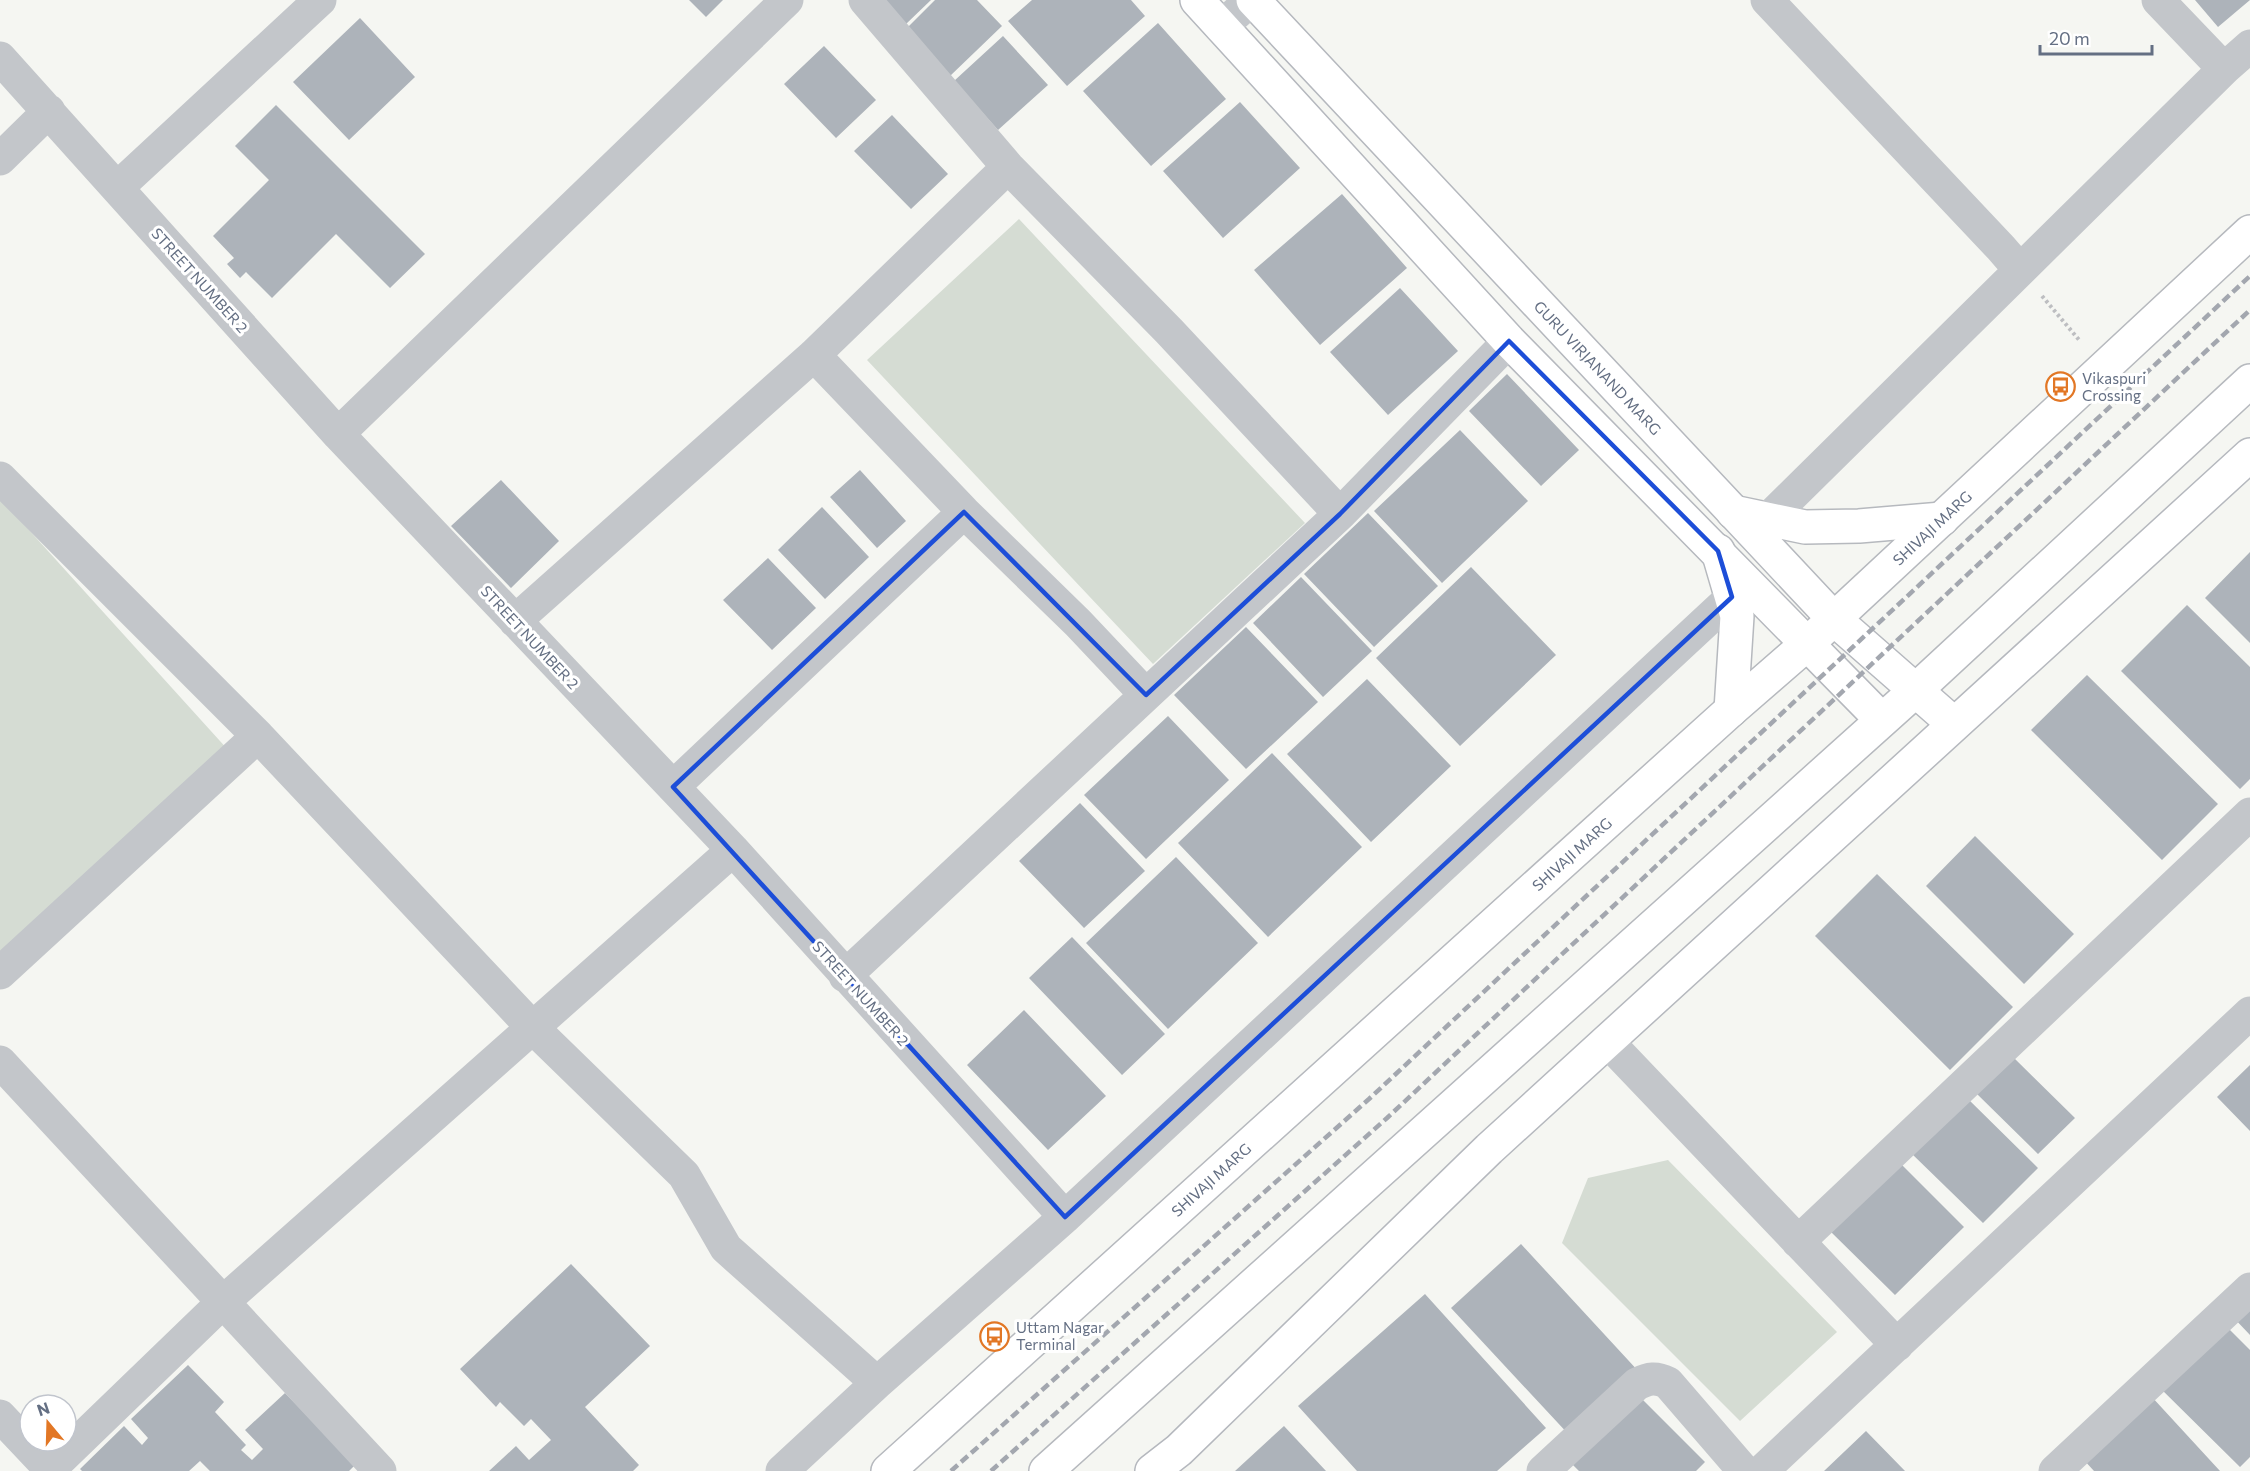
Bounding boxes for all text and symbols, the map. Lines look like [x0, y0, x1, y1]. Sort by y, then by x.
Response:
scale bar [2040, 18, 2152, 56]
text: 20 m [2049, 27, 2090, 49]
street label: STREET NUMBER 2 [148, 224, 252, 336]
street label: GURU VIRJANAND MARG [1531, 297, 1665, 438]
place label: Vikaspuri Crossing [2082, 369, 2146, 404]
bus stop icon: Vikaspuri Crossing [2045, 371, 2077, 403]
street label: SHIVAJI MARG [1889, 487, 1975, 569]
street label: STREET NUMBER 2 [477, 582, 583, 692]
street label: SHIVAJI MARG [1528, 813, 1615, 894]
street label: STREET NUMBER 2 [809, 937, 913, 1049]
street label: SHIVAJI MARG [1167, 1139, 1254, 1220]
place label: Uttam Nagar Terminal [1016, 1318, 1104, 1353]
bus stop icon: Uttam Nagar Terminal [979, 1320, 1011, 1352]
north arrow [18, 1393, 78, 1453]
text: N [34, 1397, 52, 1419]

